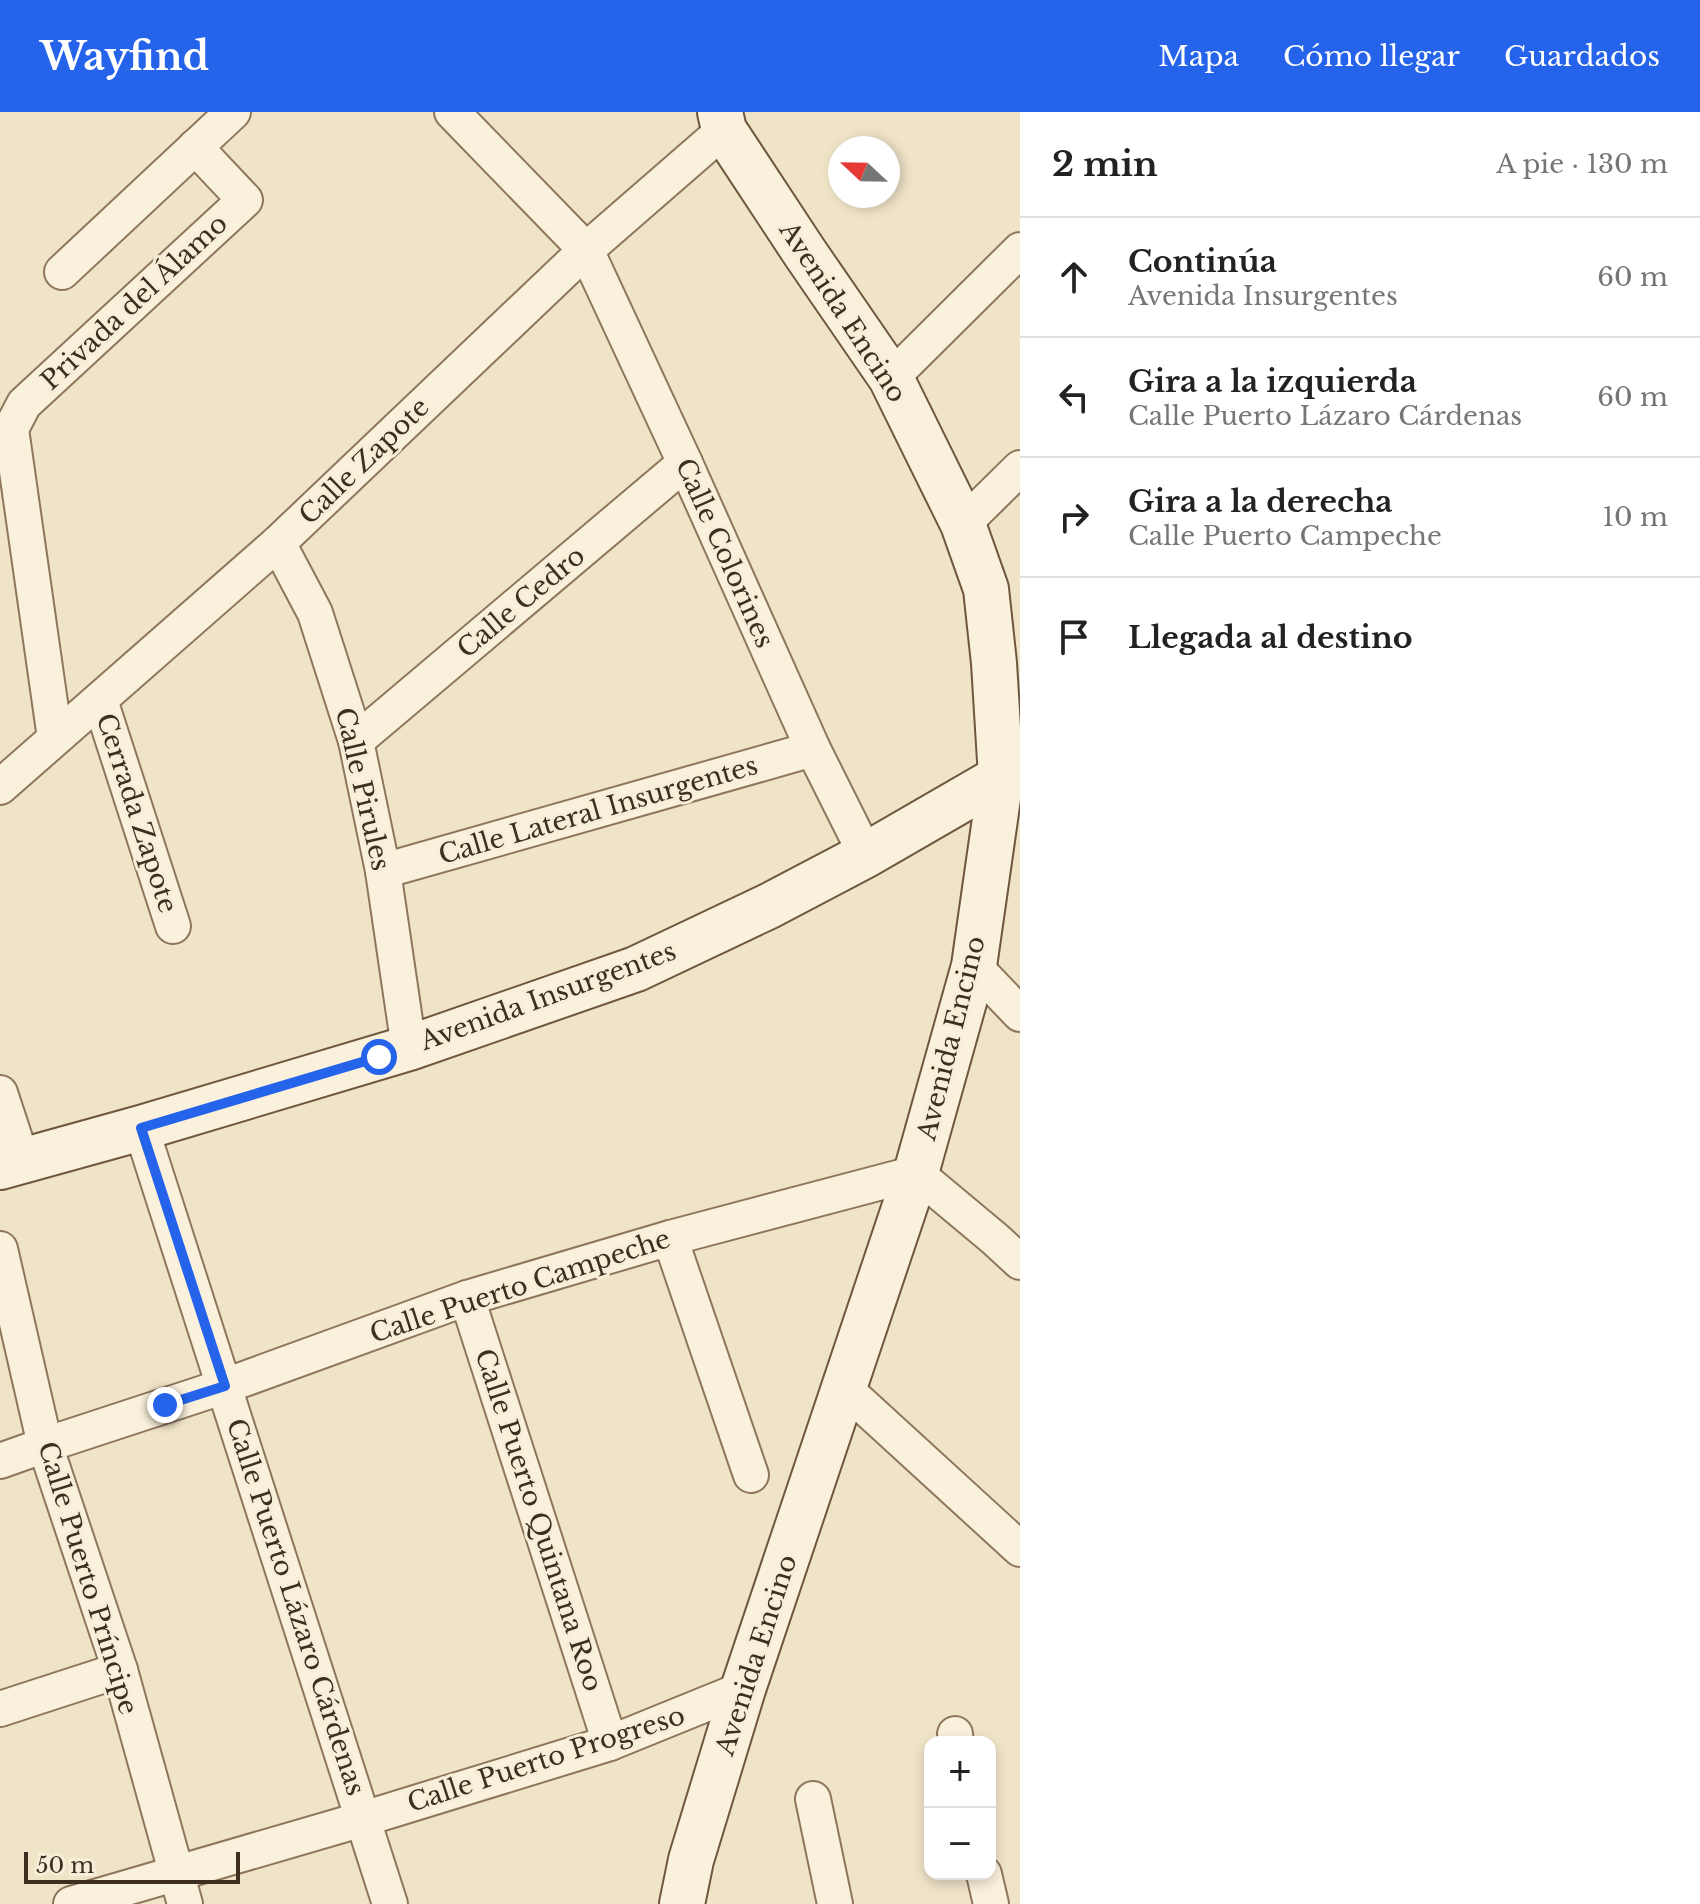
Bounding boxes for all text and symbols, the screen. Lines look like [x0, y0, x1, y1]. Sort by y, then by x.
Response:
text: Wayfind [40, 33, 209, 80]
text: Mapa [1158, 39, 1239, 74]
text: Cómo llegar [1283, 39, 1460, 74]
text: Guardados [1504, 39, 1660, 74]
north arrow [828, 136, 900, 208]
text: 2 min [1052, 143, 1158, 185]
text: A pie · 130 m [1496, 148, 1668, 180]
street label: Privada del Álamo [34, 207, 234, 397]
street label: Avenida Encino [772, 215, 913, 408]
text: Continúa [1128, 243, 1277, 280]
icon: ahead [1052, 255, 1096, 299]
text: 60 m [1597, 261, 1668, 293]
text: Avenida Insurgentes [1128, 280, 1398, 312]
text: Gira a la izquierda [1128, 363, 1417, 400]
icon: left [1052, 375, 1096, 419]
text: 60 m [1597, 381, 1668, 413]
street label: Calle Zapote [292, 391, 436, 531]
text: Calle Puerto Lázaro Cárdenas [1128, 400, 1522, 432]
street label: Calle Colorines [669, 453, 781, 653]
text: Gira a la derecha [1128, 483, 1393, 520]
icon: right [1052, 495, 1096, 539]
text: 10 m [1602, 501, 1668, 533]
text: Calle Puerto Campeche [1128, 520, 1442, 552]
street label: Calle Cedro [451, 539, 591, 665]
icon: arrive [1052, 615, 1096, 659]
text: Llegada al destino [1128, 619, 1413, 656]
street label: Calle Pirules [329, 704, 397, 874]
street label: Cerrada Zapote [90, 709, 184, 917]
street label: Calle Lateral Insurgentes [435, 749, 761, 871]
street label: Avenida Encino [910, 933, 992, 1144]
street label: Avenida Insurgentes [415, 935, 680, 1058]
route start [361, 1039, 397, 1075]
street label: Calle Puerto Campeche [366, 1222, 674, 1350]
street label: Calle Puerto Quintana Roo [468, 1345, 610, 1695]
route end [147, 1387, 183, 1423]
street label: Calle Puerto Lázaro Cárdenas [220, 1415, 372, 1799]
street label: Calle Puerto Príncipe [31, 1438, 145, 1718]
street label: Avenida Encino [708, 1551, 804, 1760]
street label: Calle Puerto Progreso [403, 1699, 689, 1819]
map controls [924, 1736, 996, 1880]
button: + [924, 1736, 996, 1808]
button: − [924, 1808, 996, 1880]
scale bar [24, 1848, 240, 1884]
text: 50 m [36, 1852, 94, 1879]

